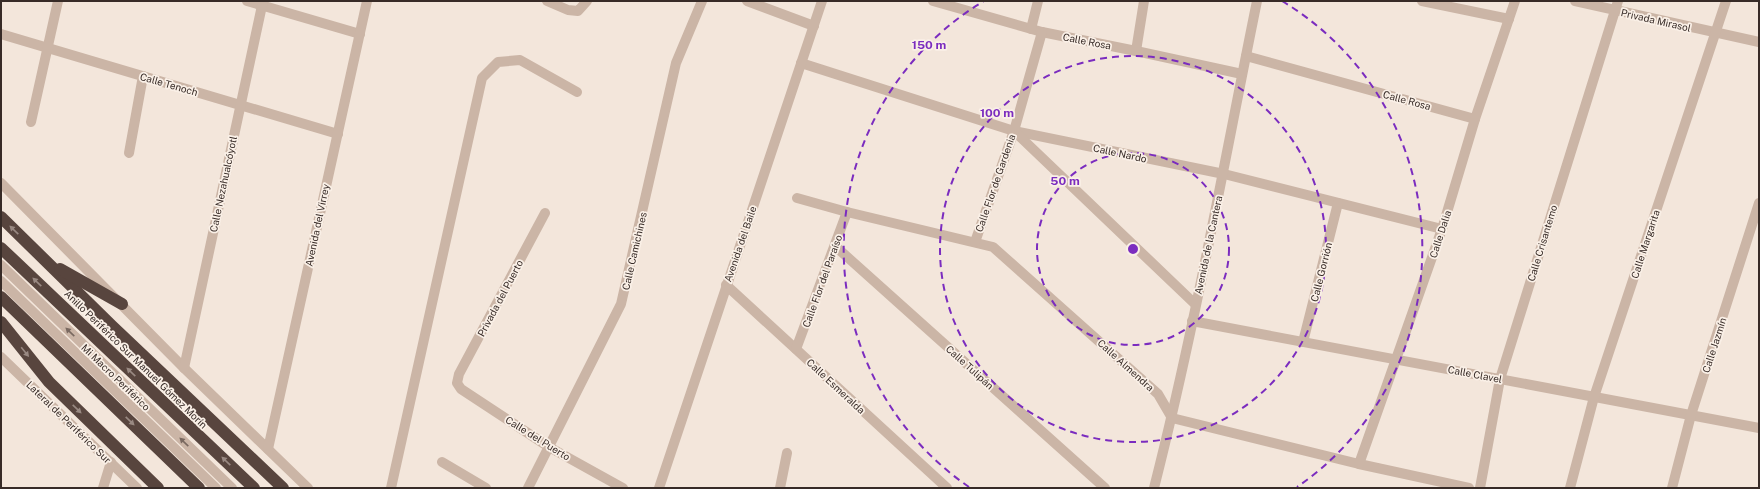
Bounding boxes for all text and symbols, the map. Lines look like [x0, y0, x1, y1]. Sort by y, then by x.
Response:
street label: Privada Mirasol [1620, 6, 1692, 34]
street label: Calle Rosa [1062, 30, 1112, 52]
text: 150 m [912, 38, 946, 52]
street label: Calle Tenoch [139, 70, 199, 98]
street label: Calle Rosa [1382, 88, 1432, 112]
text: 100 m [980, 106, 1014, 120]
street label: Calle Flor de Gardenia [973, 132, 1017, 234]
street label: Calle Nezahualcóyotl [207, 135, 239, 233]
street label: Calle Nardo [1092, 141, 1148, 165]
text: 50 m [1050, 174, 1080, 188]
street label: Avenida del Virrey [302, 182, 332, 267]
street label: Avenida de la Cantera [1192, 195, 1224, 295]
street label: Calle Crisantemo [1525, 203, 1559, 283]
street label: Avenida del Baile [721, 204, 759, 284]
street label: Calle Margarita [1628, 208, 1662, 280]
street label: Calle Dalia [1427, 209, 1453, 259]
street label: Calle Camichines [619, 211, 649, 291]
one-way arrow [9, 225, 19, 235]
street label: Calle Flor del Paraíso [800, 233, 844, 329]
street label: Calle Gorrión [1308, 241, 1334, 303]
centre of rings [1126, 242, 1140, 256]
street label: Privada del Puerto [475, 257, 525, 338]
one-way arrow [32, 277, 42, 287]
street label: Anillo Periférico Sur Manuel Gómez Morín [62, 287, 210, 431]
street label: Calle Jazmín [1699, 316, 1729, 374]
one-way arrow [65, 327, 75, 337]
street label: Calle Almendra [1095, 337, 1157, 393]
street label: Mi Macro Periférico [79, 341, 153, 413]
street label: Calle Tulipán [944, 342, 996, 392]
one-way arrow [21, 347, 29, 357]
street label: Calle Esmeralda [804, 356, 868, 416]
street label: Calle Clavel [1447, 363, 1503, 385]
one-way arrow [126, 367, 136, 376]
street label: Lateral de Periférico Sur [24, 378, 114, 466]
one-way arrow [72, 404, 82, 414]
street label: Calle del Puerto [503, 413, 573, 463]
one-way arrow [125, 416, 135, 426]
one-way arrow [179, 437, 189, 446]
one-way arrow [221, 456, 231, 466]

